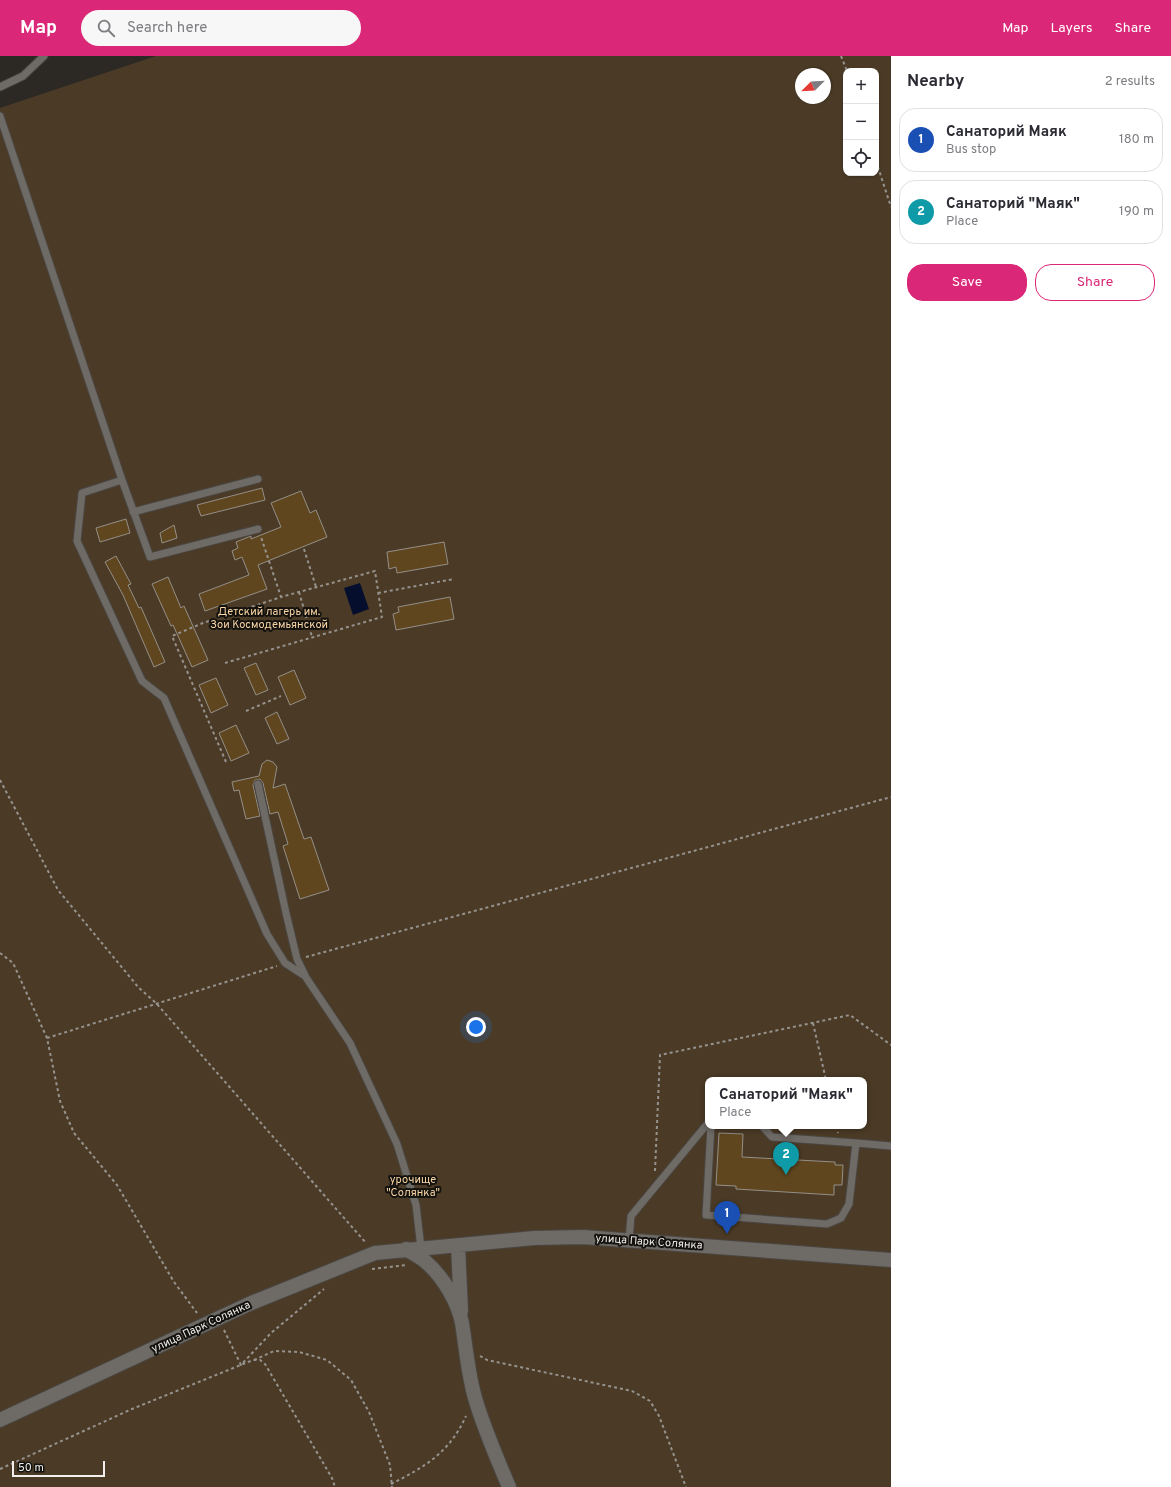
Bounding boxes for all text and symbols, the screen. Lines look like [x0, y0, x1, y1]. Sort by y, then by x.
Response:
search box [81, 10, 361, 46]
text: Map [20, 16, 57, 40]
icon: search [95, 17, 117, 39]
text: Search here [127, 19, 207, 38]
text: Map [1002, 20, 1028, 37]
text: Layers [1050, 20, 1092, 37]
text: Share [1114, 20, 1151, 37]
north arrow [795, 68, 831, 104]
map controls [843, 68, 879, 176]
button: + [843, 68, 879, 104]
text: Nearby [907, 71, 964, 93]
text: 2 results [1105, 74, 1155, 90]
button: − [843, 104, 879, 140]
text: Санаторий Маяк [946, 123, 1067, 142]
text: 1 [918, 132, 924, 148]
text: 180 m [1119, 132, 1154, 148]
button: locate [843, 140, 879, 176]
text: Bus stop [946, 142, 996, 158]
text: Санаторий "Маяк" [946, 195, 1080, 214]
text: 2 [917, 204, 925, 220]
text: 190 m [1119, 204, 1154, 220]
text: Place [946, 214, 978, 230]
button: Save [907, 264, 1027, 301]
button: Share [1035, 264, 1155, 301]
park label: Детский лагерь им. Зои Космодемьянской [210, 605, 328, 632]
your location [466, 1017, 486, 1037]
popup [705, 1077, 867, 1129]
text: Санаторий "Маяк" [719, 1086, 853, 1105]
text: Place [719, 1105, 751, 1121]
pin: 2 [773, 1142, 799, 1175]
park label: урочище "Солянка" [386, 1173, 440, 1200]
pin: 1 [714, 1201, 740, 1234]
street label: улица Парк Солянка [595, 1231, 703, 1253]
street label: улица Парк Солянка [149, 1298, 253, 1356]
scale bar [12, 1459, 105, 1478]
text: 50 m [18, 1461, 44, 1475]

